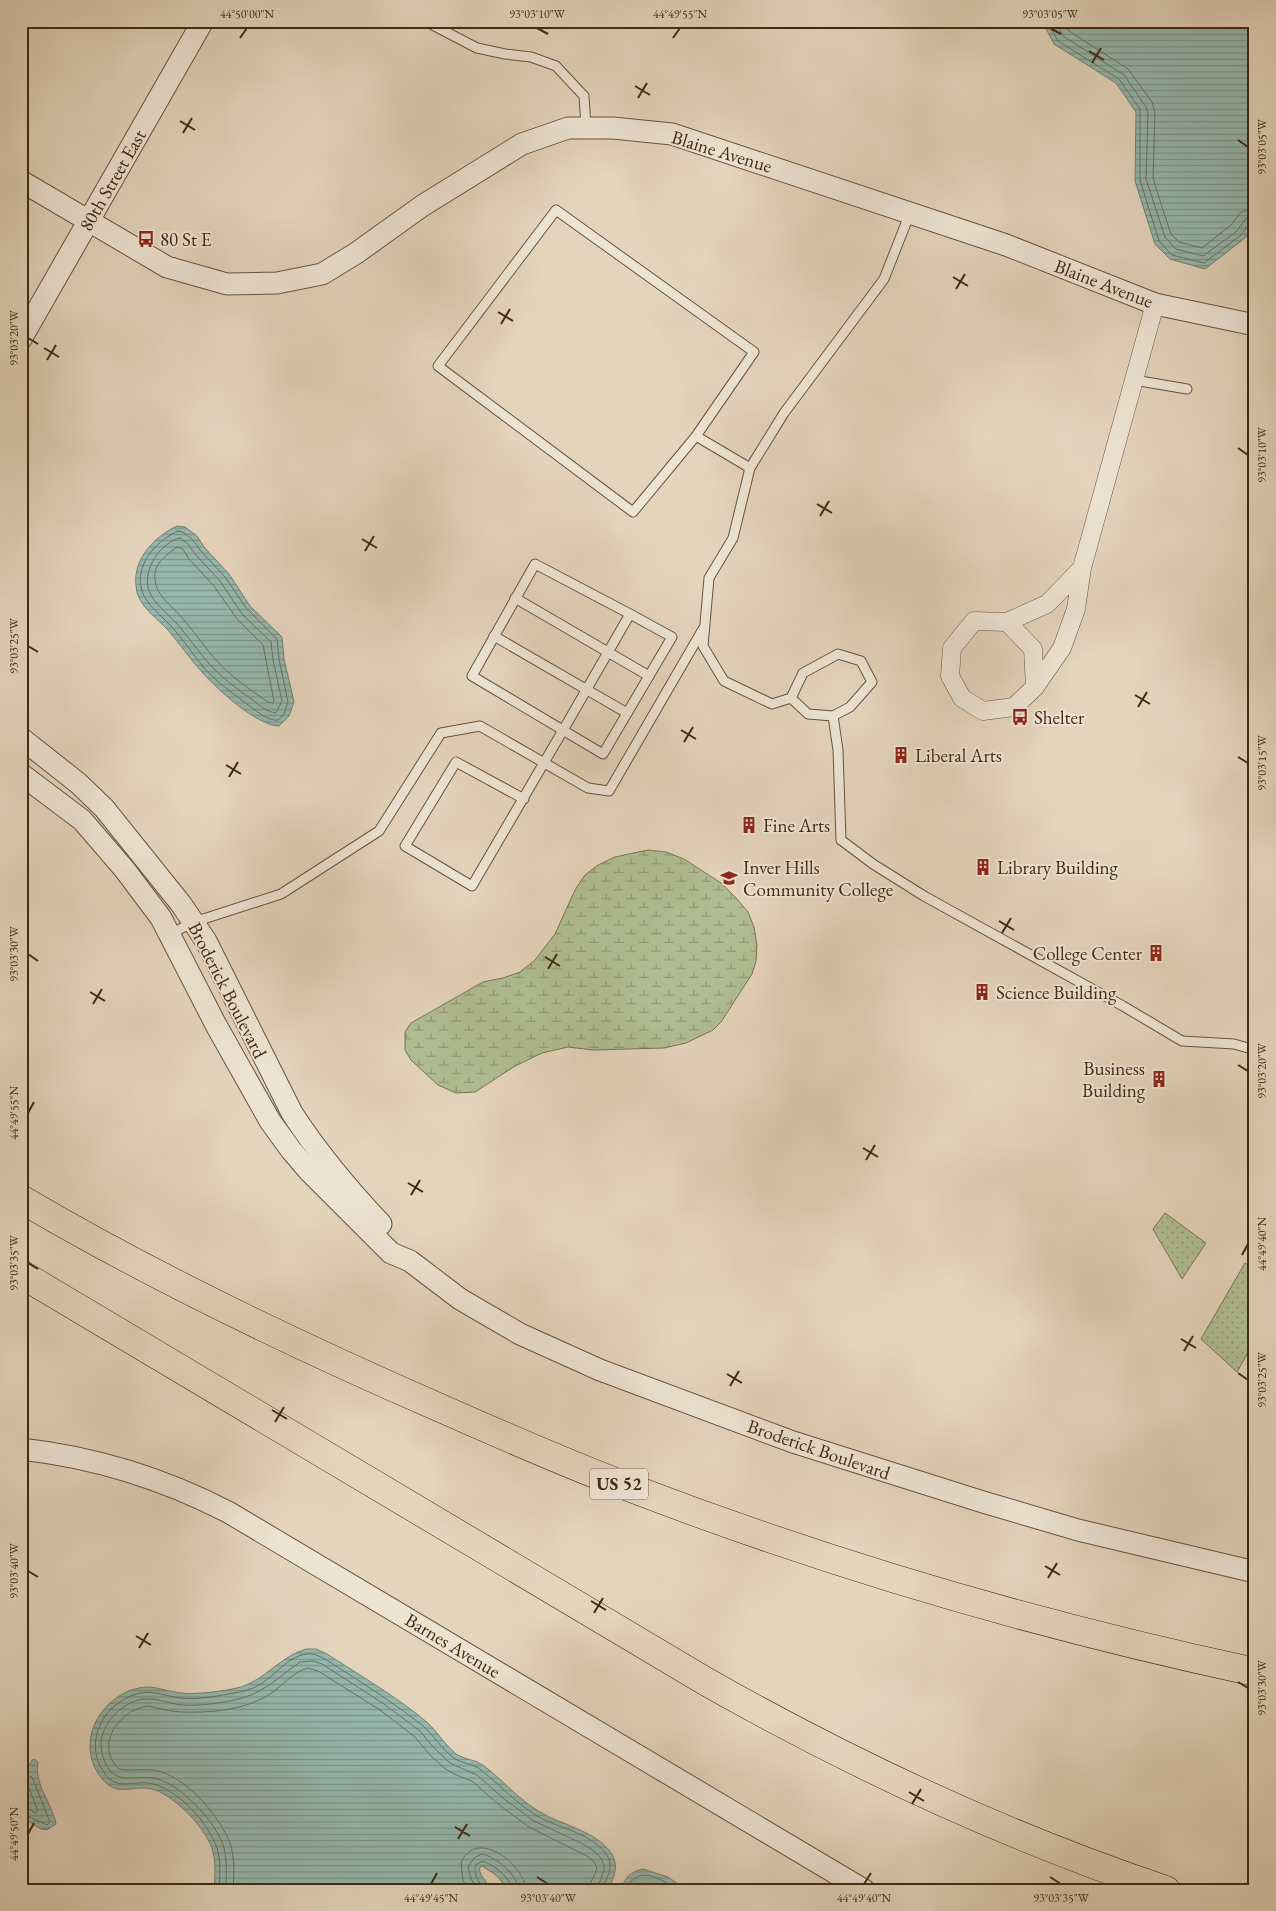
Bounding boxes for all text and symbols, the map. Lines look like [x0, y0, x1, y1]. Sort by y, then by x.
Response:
text: 44°50'00"N [220, 6, 274, 22]
text: 93°03'10"W [509, 6, 566, 22]
text: 44°49'55"N [653, 6, 707, 22]
text: 93°03'05"W [1022, 6, 1079, 22]
text: 93°03'05"W [1254, 118, 1270, 175]
street label: Blaine Avenue [669, 124, 775, 179]
street label: 80th Street East [73, 125, 152, 236]
place label: 80 St E [160, 227, 212, 252]
bus stop icon: 80 St E [136, 229, 156, 249]
street label: Blaine Avenue [1051, 253, 1157, 314]
text: 93°03'20"W [6, 309, 22, 366]
text: 93°03'10"W [1254, 426, 1270, 483]
text: 93°03'25"W [6, 617, 22, 674]
place label: Shelter [1034, 705, 1085, 730]
bus stop icon: Shelter [1010, 707, 1030, 727]
text: 93°03'15"W [1254, 734, 1270, 791]
place label: Liberal Arts [915, 743, 1002, 768]
building icon: Liberal Arts [891, 745, 911, 765]
place label: Fine Arts [763, 813, 830, 838]
building icon: Fine Arts [739, 815, 759, 835]
place label: Inver Hills Community College [743, 855, 893, 902]
place label: Library Building [997, 855, 1119, 880]
building icon: Library Building [973, 857, 993, 877]
school or university icon: Inver Hills Community College [719, 868, 739, 888]
street label: Broderick Boulevard [182, 918, 273, 1063]
text: 93°03'30"W [6, 925, 22, 982]
place label: College Center [1033, 941, 1143, 966]
building icon: College Center [1146, 943, 1166, 963]
place label: Science Building [996, 980, 1117, 1005]
building icon: Science Building [972, 982, 992, 1002]
text: 93°03'20"W [1254, 1042, 1270, 1099]
place label: Business Building [1082, 1056, 1146, 1103]
building icon: Business Building [1149, 1069, 1169, 1089]
text: 44°49'55"N [6, 1086, 22, 1140]
text: 44°49'40"N [1254, 1217, 1270, 1271]
text: 93°03'35"W [6, 1234, 22, 1291]
text: 93°03'25"W [1254, 1351, 1270, 1408]
street label: Broderick Boulevard [744, 1413, 894, 1486]
road number: US 52 [590, 1468, 648, 1500]
text: 93°03'40"W [6, 1542, 22, 1599]
street label: Barnes Avenue [400, 1607, 505, 1684]
text: 93°03'30"W [1254, 1659, 1270, 1716]
text: 44°49'50"N [6, 1807, 22, 1861]
text: 44°49'45"N [404, 1890, 458, 1906]
text: 93°03'40"W [520, 1890, 577, 1906]
text: 44°49'40"N [837, 1890, 891, 1906]
text: 93°03'35"W [1033, 1890, 1090, 1906]

